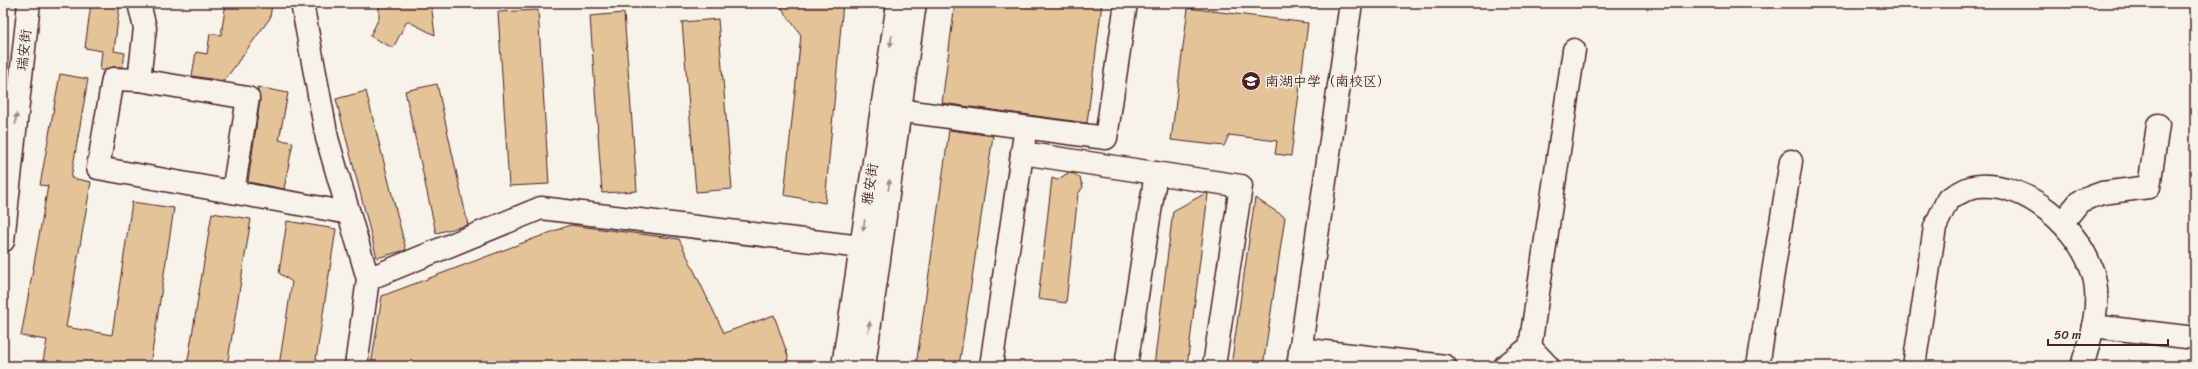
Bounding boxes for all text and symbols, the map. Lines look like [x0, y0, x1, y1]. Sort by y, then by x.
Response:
street label: 瑞安街 [9, 28, 39, 73]
one-way arrow [888, 35, 894, 48]
place label: 南湖中学（南校区） [1265, 69, 1391, 94]
school or university icon: 南湖中学（南校区） [1240, 70, 1262, 92]
one-way arrow [13, 113, 20, 125]
street label: 雅安街 [855, 161, 885, 207]
one-way arrow [886, 179, 892, 191]
one-way arrow [861, 219, 867, 232]
one-way arrow [866, 321, 872, 333]
scale bar [2048, 321, 2168, 347]
text: 50 m [2054, 324, 2081, 346]

